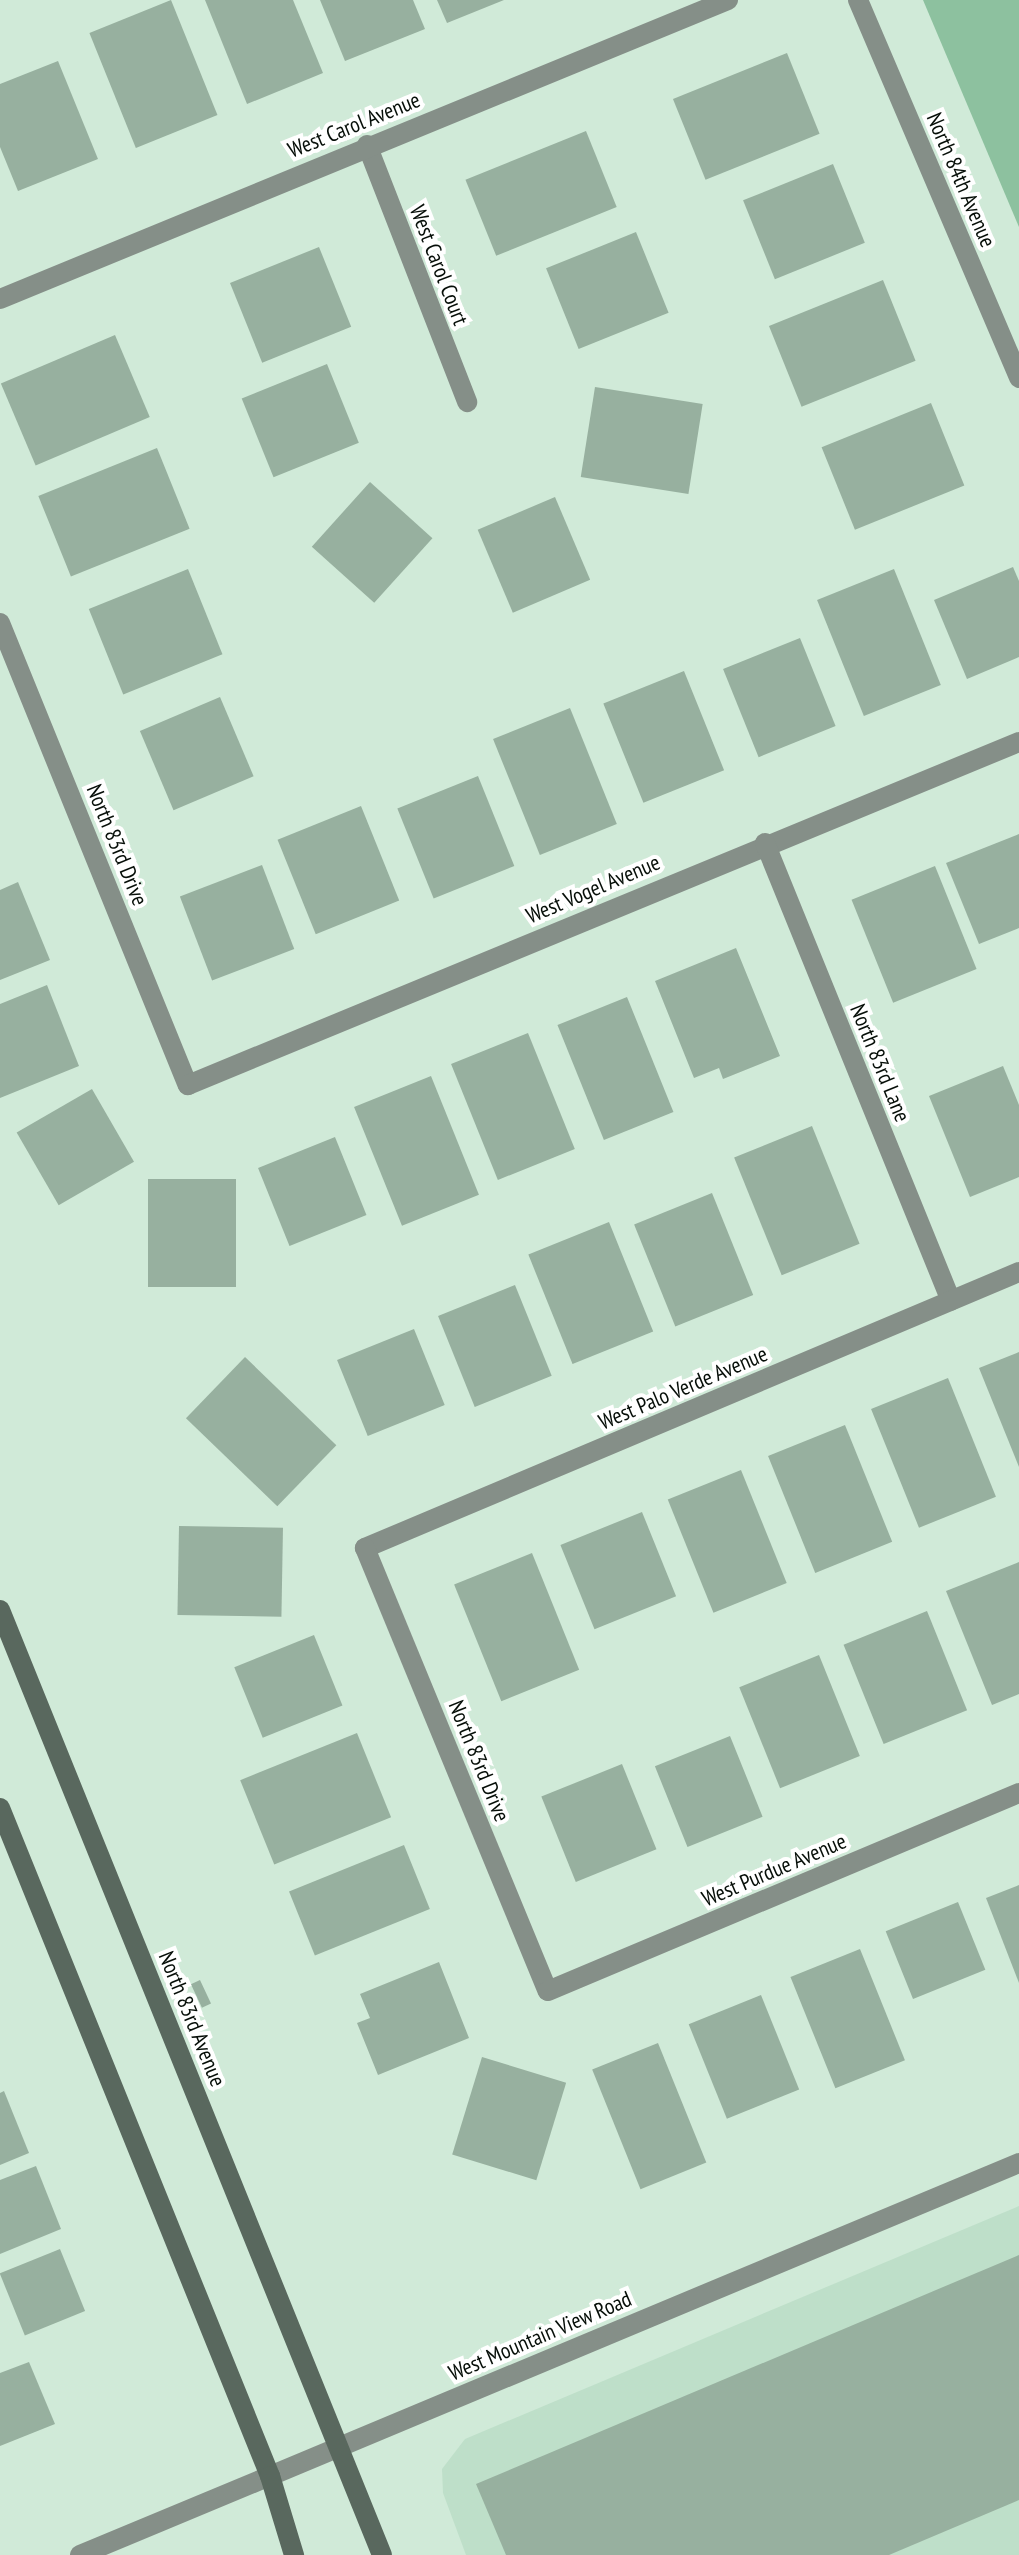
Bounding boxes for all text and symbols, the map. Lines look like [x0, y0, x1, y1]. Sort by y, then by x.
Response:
street label: West Carol Avenue [284, 86, 424, 164]
street label: North 84th Avenue [921, 109, 1001, 251]
street label: West Carol Court [404, 201, 474, 329]
street label: North 83rd Drive [81, 781, 153, 909]
street label: West Vogel Avenue [522, 849, 664, 929]
street label: North 83rd Lane [844, 1000, 916, 1126]
street label: West Palo Verde Avenue [594, 1340, 772, 1436]
street label: North 83rd Drive [443, 1697, 515, 1825]
street label: West Purdue Avenue [698, 1828, 850, 1912]
street label: North 83rd Avenue [153, 1947, 231, 2091]
street label: West Mountain View Road [444, 2285, 636, 2387]

